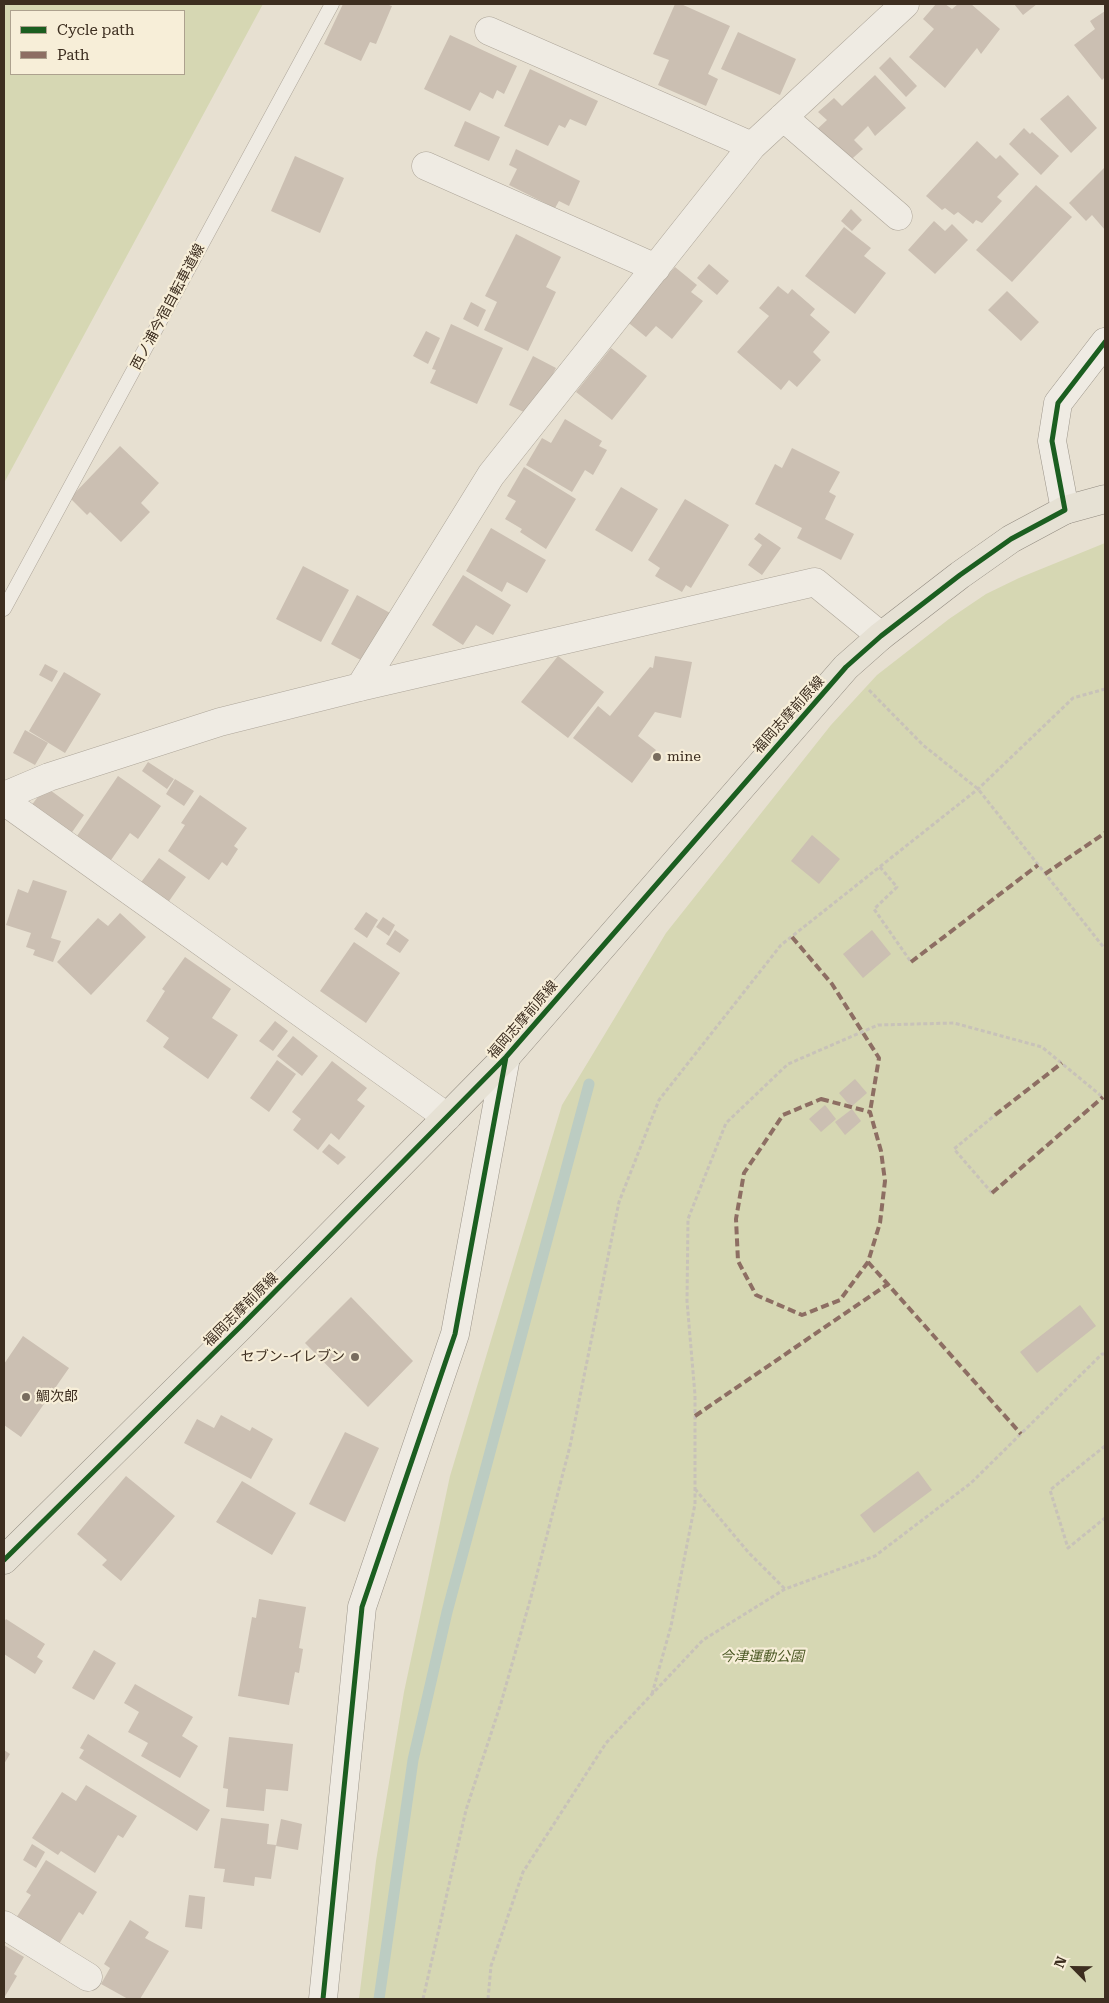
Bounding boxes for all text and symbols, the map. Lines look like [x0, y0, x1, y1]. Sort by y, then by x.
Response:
legend [10, 10, 185, 75]
text: Cycle path [57, 21, 134, 39]
text: Path [57, 46, 90, 64]
street label: 西ノ浦今宿自転車道線 [128, 241, 208, 373]
street label: 福岡志摩前原線 [750, 673, 828, 757]
place label: mine [667, 749, 701, 765]
marker: mine [651, 751, 663, 763]
street label: 福岡志摩前原線 [485, 978, 561, 1062]
street label: 福岡志摩前原線 [200, 1269, 282, 1351]
place label: セブン-イレブン [241, 1349, 345, 1365]
marker: セブン-イレブン [349, 1351, 361, 1363]
place label: 鯛次郎 [36, 1389, 78, 1405]
marker: 鯛次郎 [20, 1391, 32, 1403]
park label: 今津運動公園 [720, 1649, 804, 1665]
north arrow [1049, 1943, 1099, 1993]
text: N [1051, 1954, 1070, 1970]

